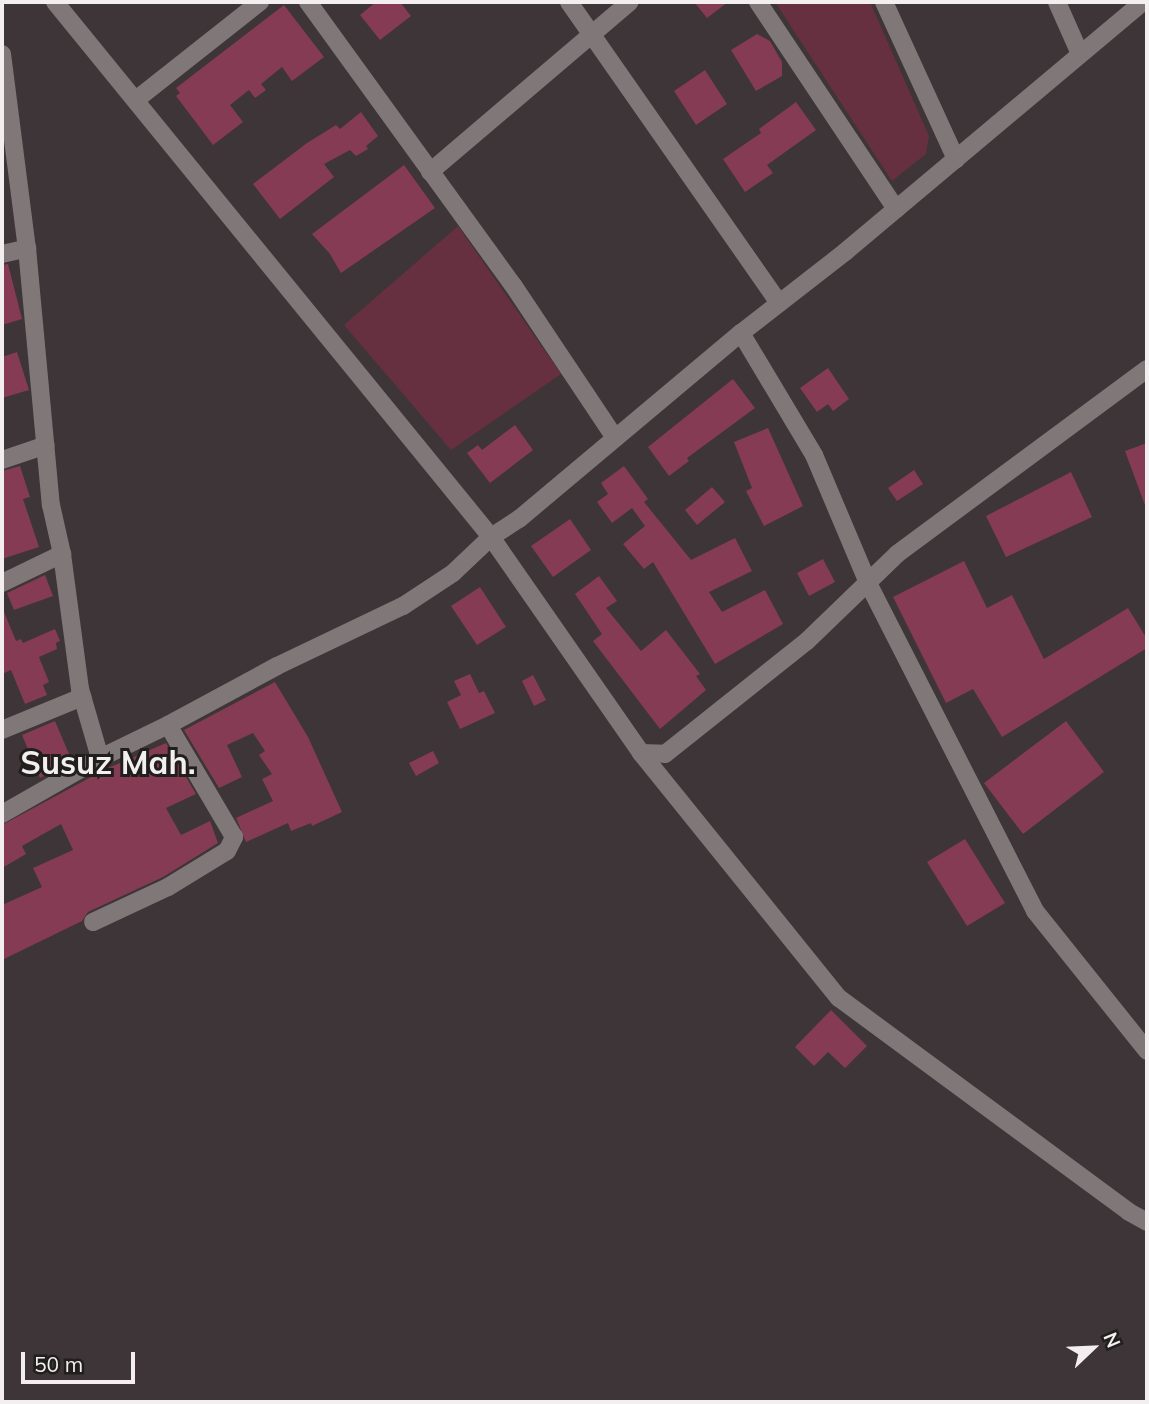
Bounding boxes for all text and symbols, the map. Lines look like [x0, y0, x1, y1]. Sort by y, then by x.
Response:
district label: Susuz Mah. [20, 743, 196, 781]
north arrow [1058, 1313, 1128, 1383]
text: N [1098, 1328, 1126, 1351]
scale bar [24, 1338, 138, 1382]
text: 50 m [34, 1351, 83, 1377]

